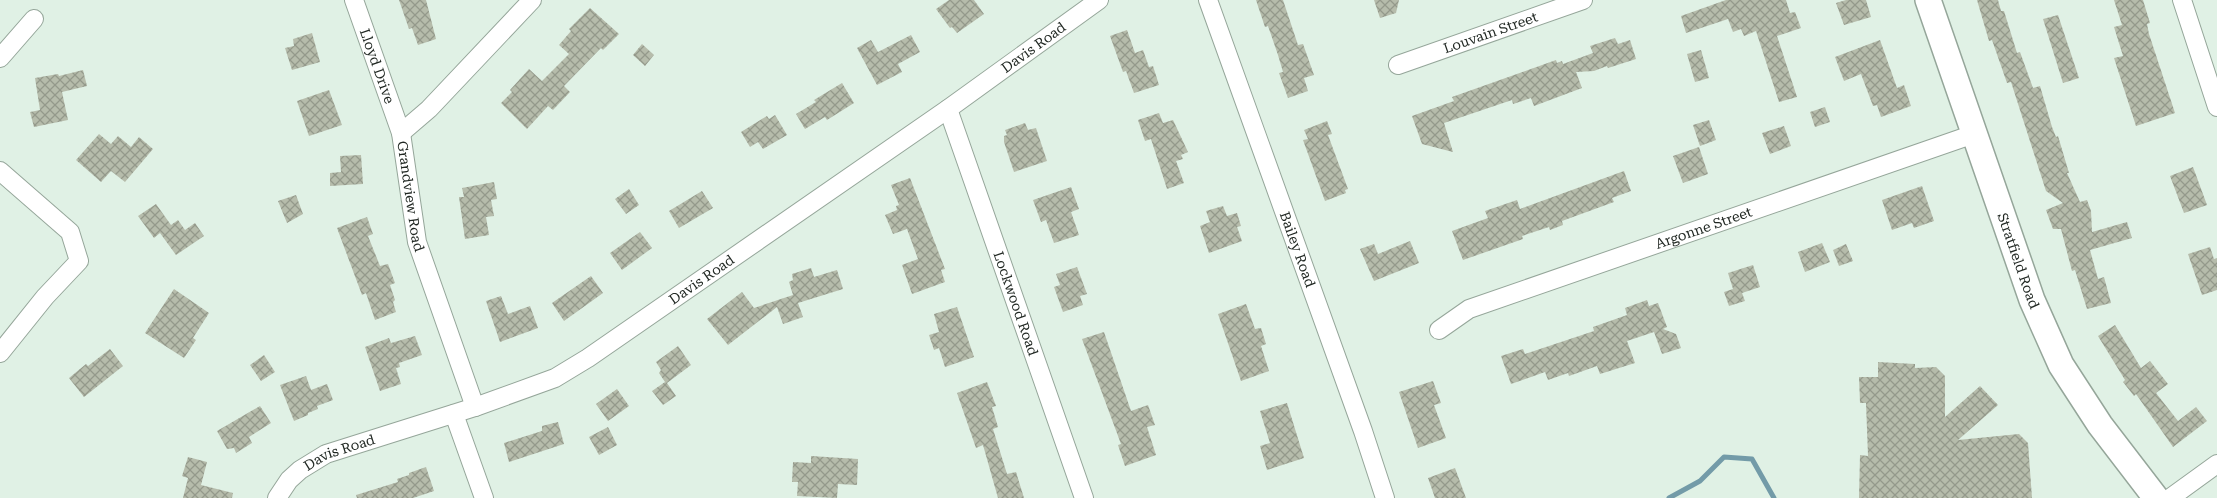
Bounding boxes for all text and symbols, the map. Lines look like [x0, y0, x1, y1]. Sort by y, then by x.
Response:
street label: Louvain Street [1441, 9, 1540, 56]
street label: Davis Road [998, 19, 1069, 76]
street label: Lloyd Drive [357, 26, 398, 106]
street label: Grandview Road [394, 140, 428, 254]
street label: Argonne Street [1653, 204, 1754, 252]
street label: Bailey Road [1277, 209, 1319, 289]
street label: Stratfield Road [1994, 211, 2043, 311]
street label: Lockwood Road [990, 249, 1042, 358]
street label: Davis Road [666, 251, 737, 307]
street label: Davis Road [301, 431, 377, 474]

